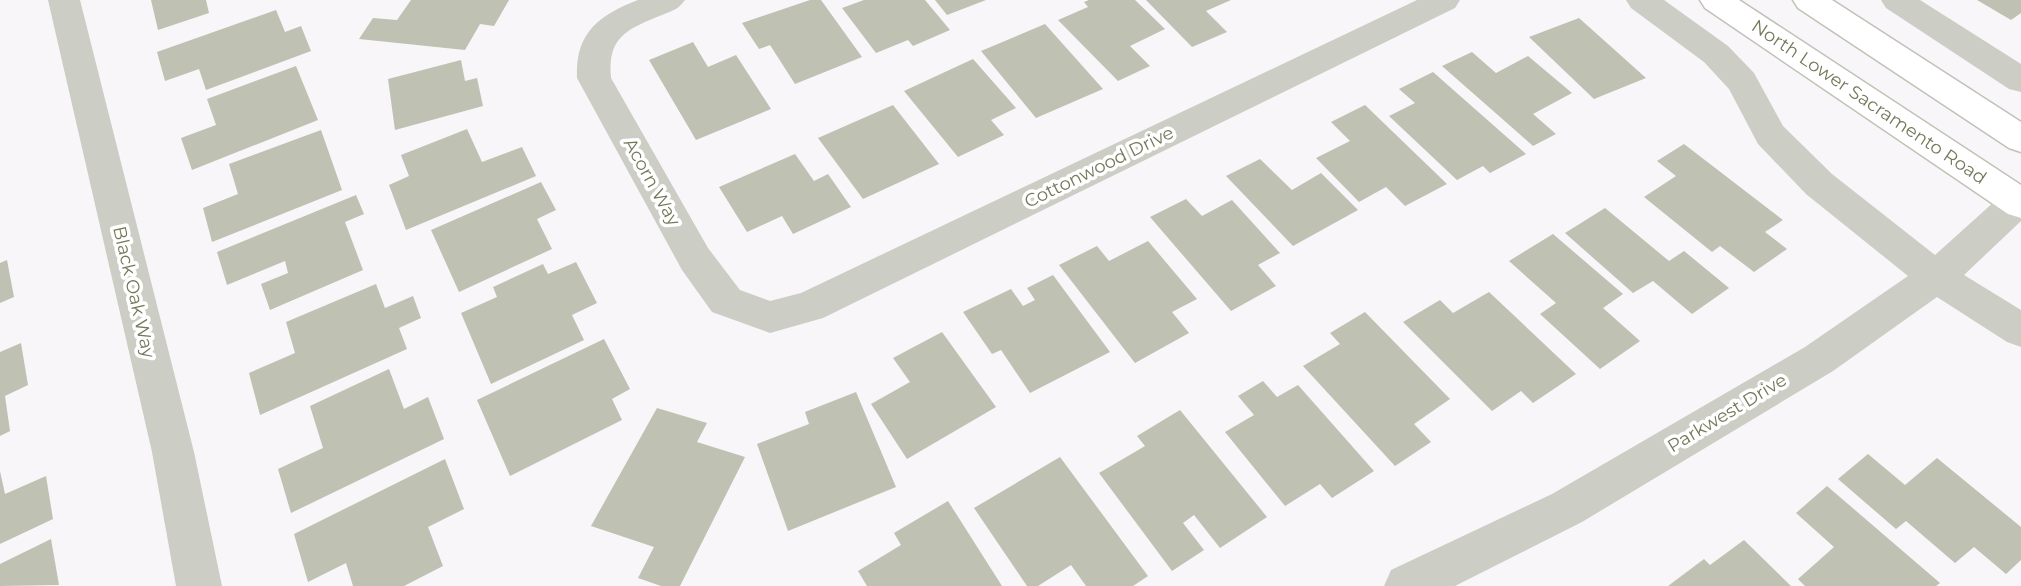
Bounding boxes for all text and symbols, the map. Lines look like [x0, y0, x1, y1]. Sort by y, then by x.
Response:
street label: North Lower Sacramento Road [1747, 15, 1991, 189]
street label: Cottonwood Drive [1021, 121, 1177, 213]
street label: Acorn Way [619, 134, 685, 230]
street label: Black Oak Way [108, 224, 160, 360]
street label: Parkwest Drive [1663, 369, 1791, 457]

